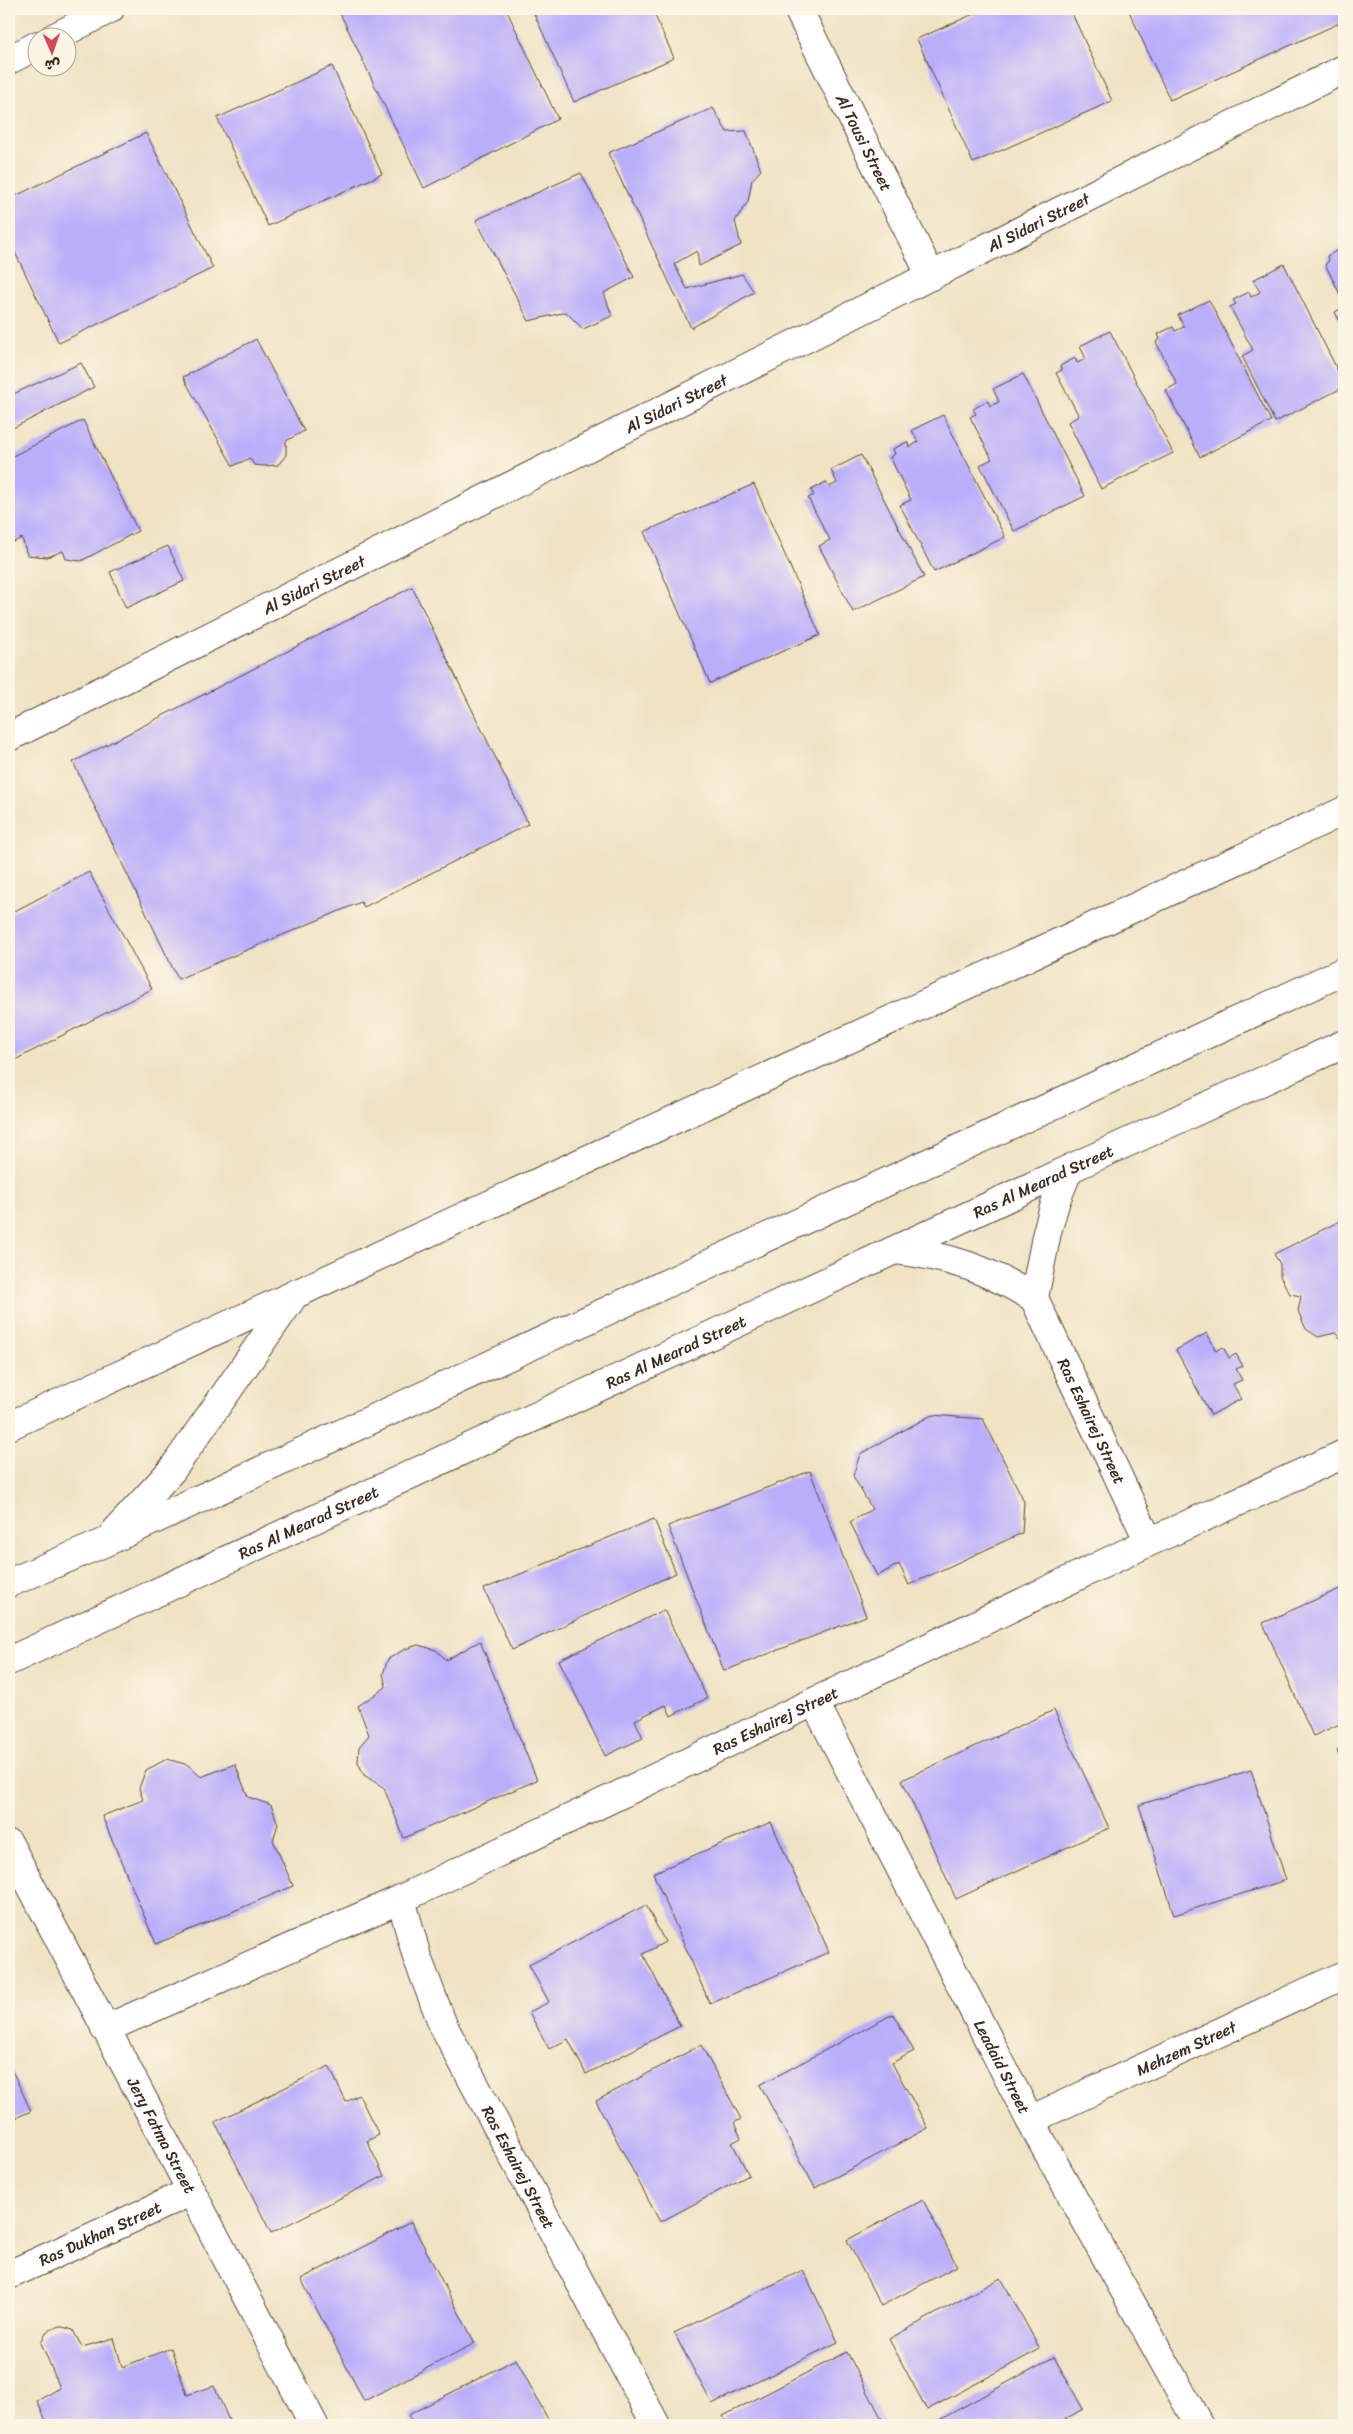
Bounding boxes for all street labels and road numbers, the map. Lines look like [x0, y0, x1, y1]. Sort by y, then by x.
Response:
street label: Al Tousi Street [827, 88, 901, 196]
street label: Al Sidari Street [981, 184, 1096, 261]
street label: Al Sidari Street [619, 365, 733, 442]
street label: Al Sidari Street [257, 547, 371, 623]
street label: Ras Al Mearad Street [968, 1137, 1118, 1227]
street label: Ras Al Mearad Street [601, 1307, 751, 1397]
street label: Ras Eshairej Street [1049, 1353, 1134, 1489]
street label: Ras Al Mearad Street [233, 1477, 384, 1568]
street label: Ras Eshairej Street [708, 1678, 843, 1763]
street label: Mehzem Street [1131, 2012, 1242, 2084]
street label: Leadaid Street [965, 2014, 1039, 2119]
street label: Jery Fatma Street [118, 2071, 204, 2199]
street label: Ras Eshairej Street [473, 2100, 563, 2234]
street label: Ras Dukhan Street [34, 2193, 166, 2275]

